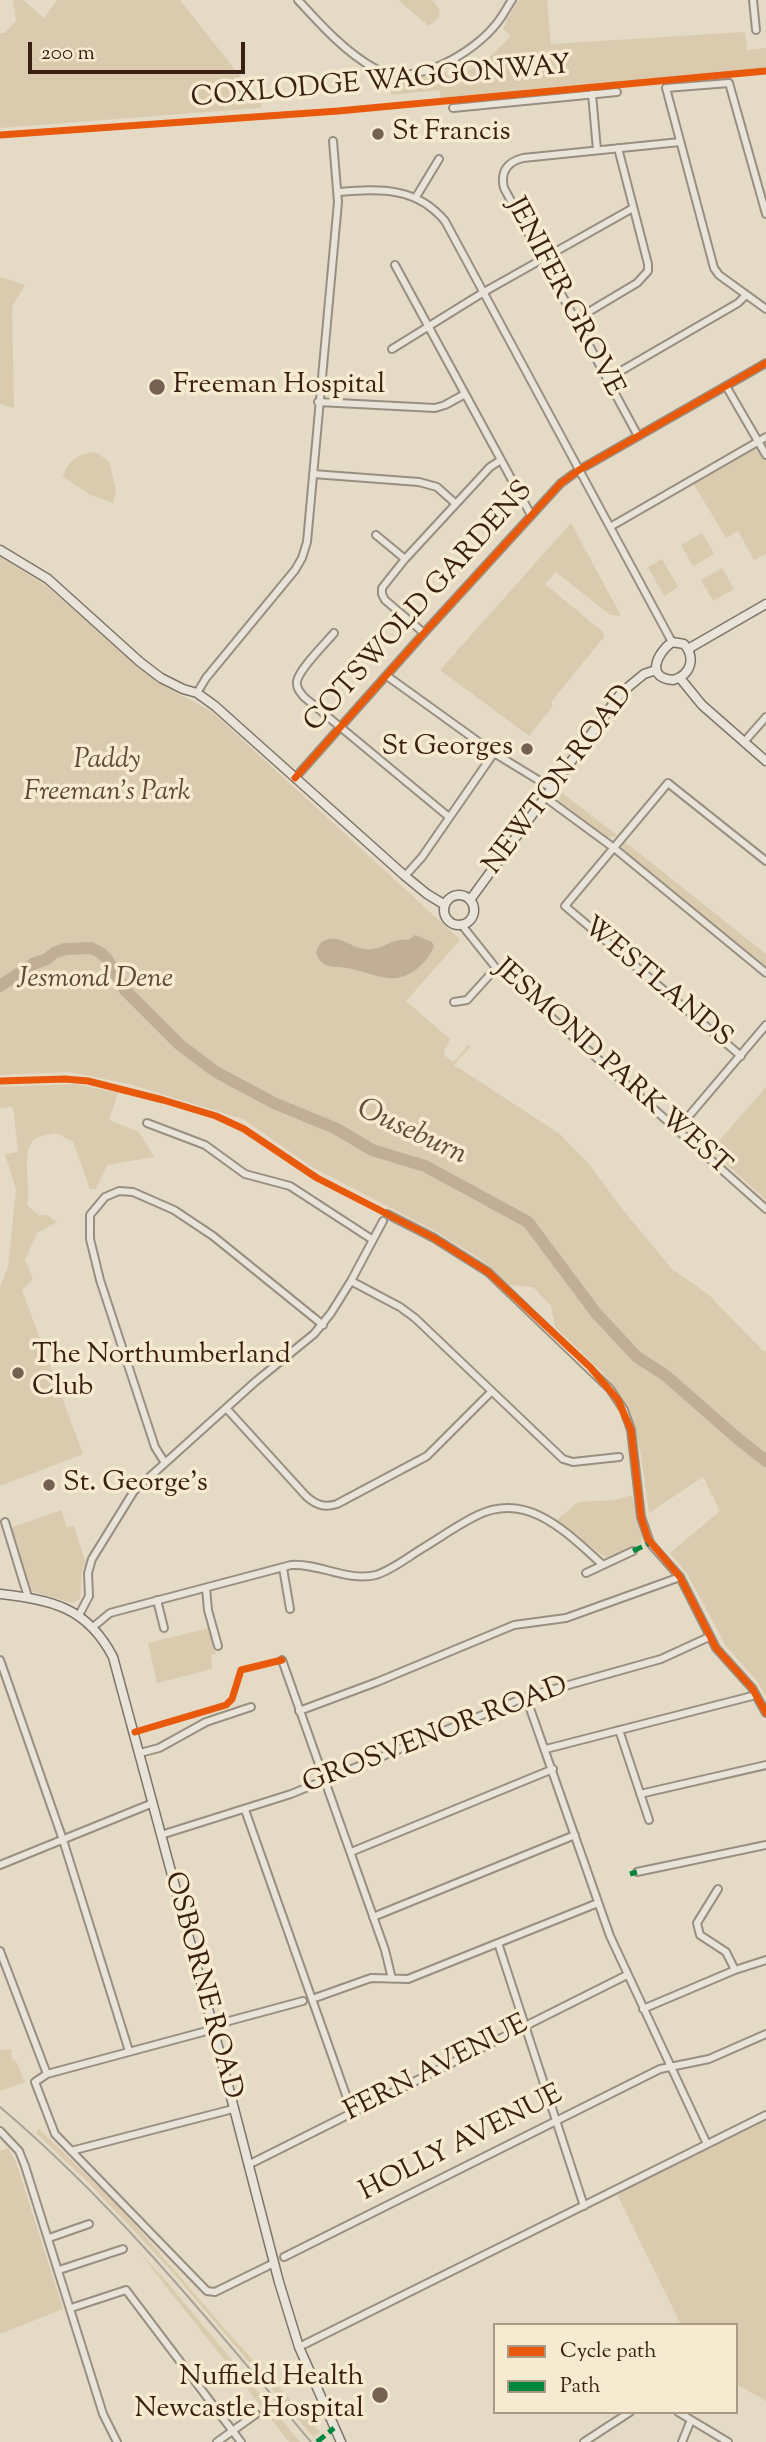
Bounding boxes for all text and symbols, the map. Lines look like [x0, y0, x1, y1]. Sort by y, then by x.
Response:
scale bar [32, 28, 248, 72]
text: 200 m [41, 39, 95, 69]
street label: COXLODGE WAGGONWAY [190, 51, 572, 117]
place label: St Francis [392, 117, 511, 151]
marker: St Francis [370, 126, 386, 142]
street label: JENIFER GROVE [497, 193, 629, 403]
place label: Freeman Hospital [173, 370, 385, 404]
marker: Freeman Hospital [147, 377, 167, 397]
street label: COTSWOLD GARDENS [299, 476, 541, 740]
street label: NEWTON ROAD [478, 680, 642, 882]
place label: St Georges [381, 732, 513, 766]
marker: St Georges [519, 741, 535, 757]
park label: Paddy Freeman's Park [23, 745, 191, 811]
street label: WESTLANDS [574, 912, 738, 1056]
street label: JESMOND PARK WEST [486, 954, 736, 1184]
park label: Jesmond Dene [17, 964, 173, 998]
water label: Ouseburn [350, 1093, 472, 1175]
place label: The Northumberland Club [32, 1340, 291, 1406]
marker: The Northumberland Club [10, 1365, 26, 1381]
place label: St. George's [63, 1468, 208, 1502]
marker: St. George's [41, 1477, 57, 1493]
street label: GROSVENOR ROAD [299, 1671, 573, 1803]
street label: OSBORNE ROAD [154, 1869, 248, 2103]
street label: FERN AVENUE [340, 2009, 534, 2131]
street label: HOLLY AVENUE [355, 2079, 569, 2211]
legend [493, 2323, 738, 2414]
text: Cycle path [560, 2337, 657, 2367]
place label: Nuffield Health Newcastle Hospital [134, 2362, 364, 2428]
text: Path [560, 2372, 601, 2402]
marker: Nuffield Health Newcastle Hospital [370, 2385, 390, 2405]

